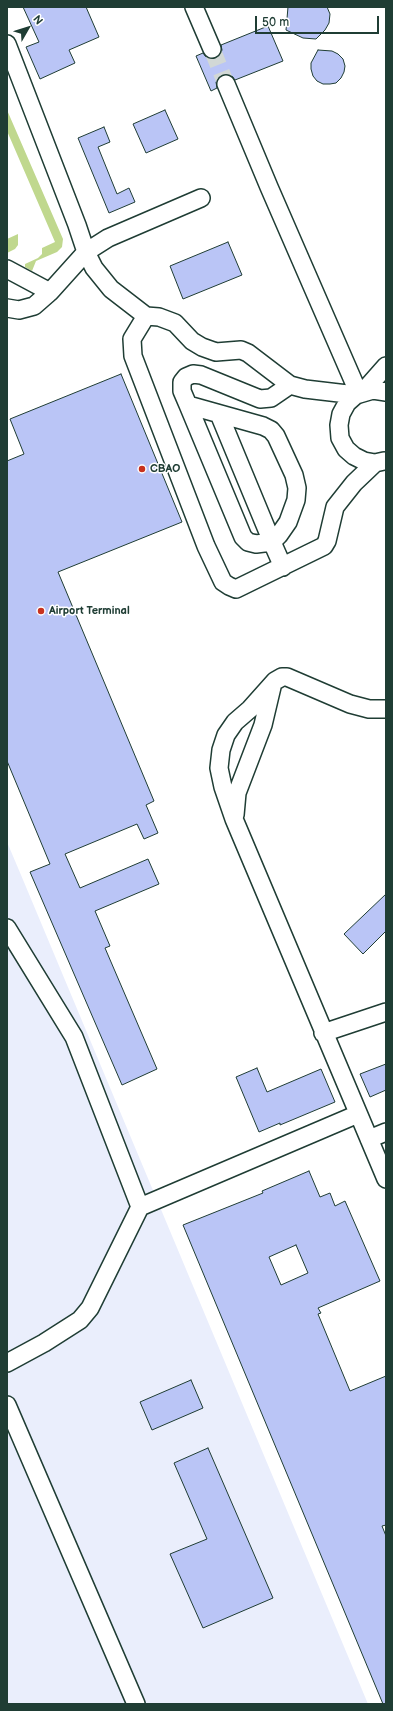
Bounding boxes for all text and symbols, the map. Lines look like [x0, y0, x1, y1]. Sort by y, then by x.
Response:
north arrow [8, 8, 48, 48]
scale bar [257, 8, 381, 34]
text: N [30, 13, 45, 27]
text: 50 m [262, 15, 289, 30]
place label: CBAO [150, 462, 180, 476]
marker: CBAO [137, 464, 147, 474]
place label: Airport Terminal [49, 604, 130, 618]
marker: Airport Terminal [36, 606, 46, 616]

